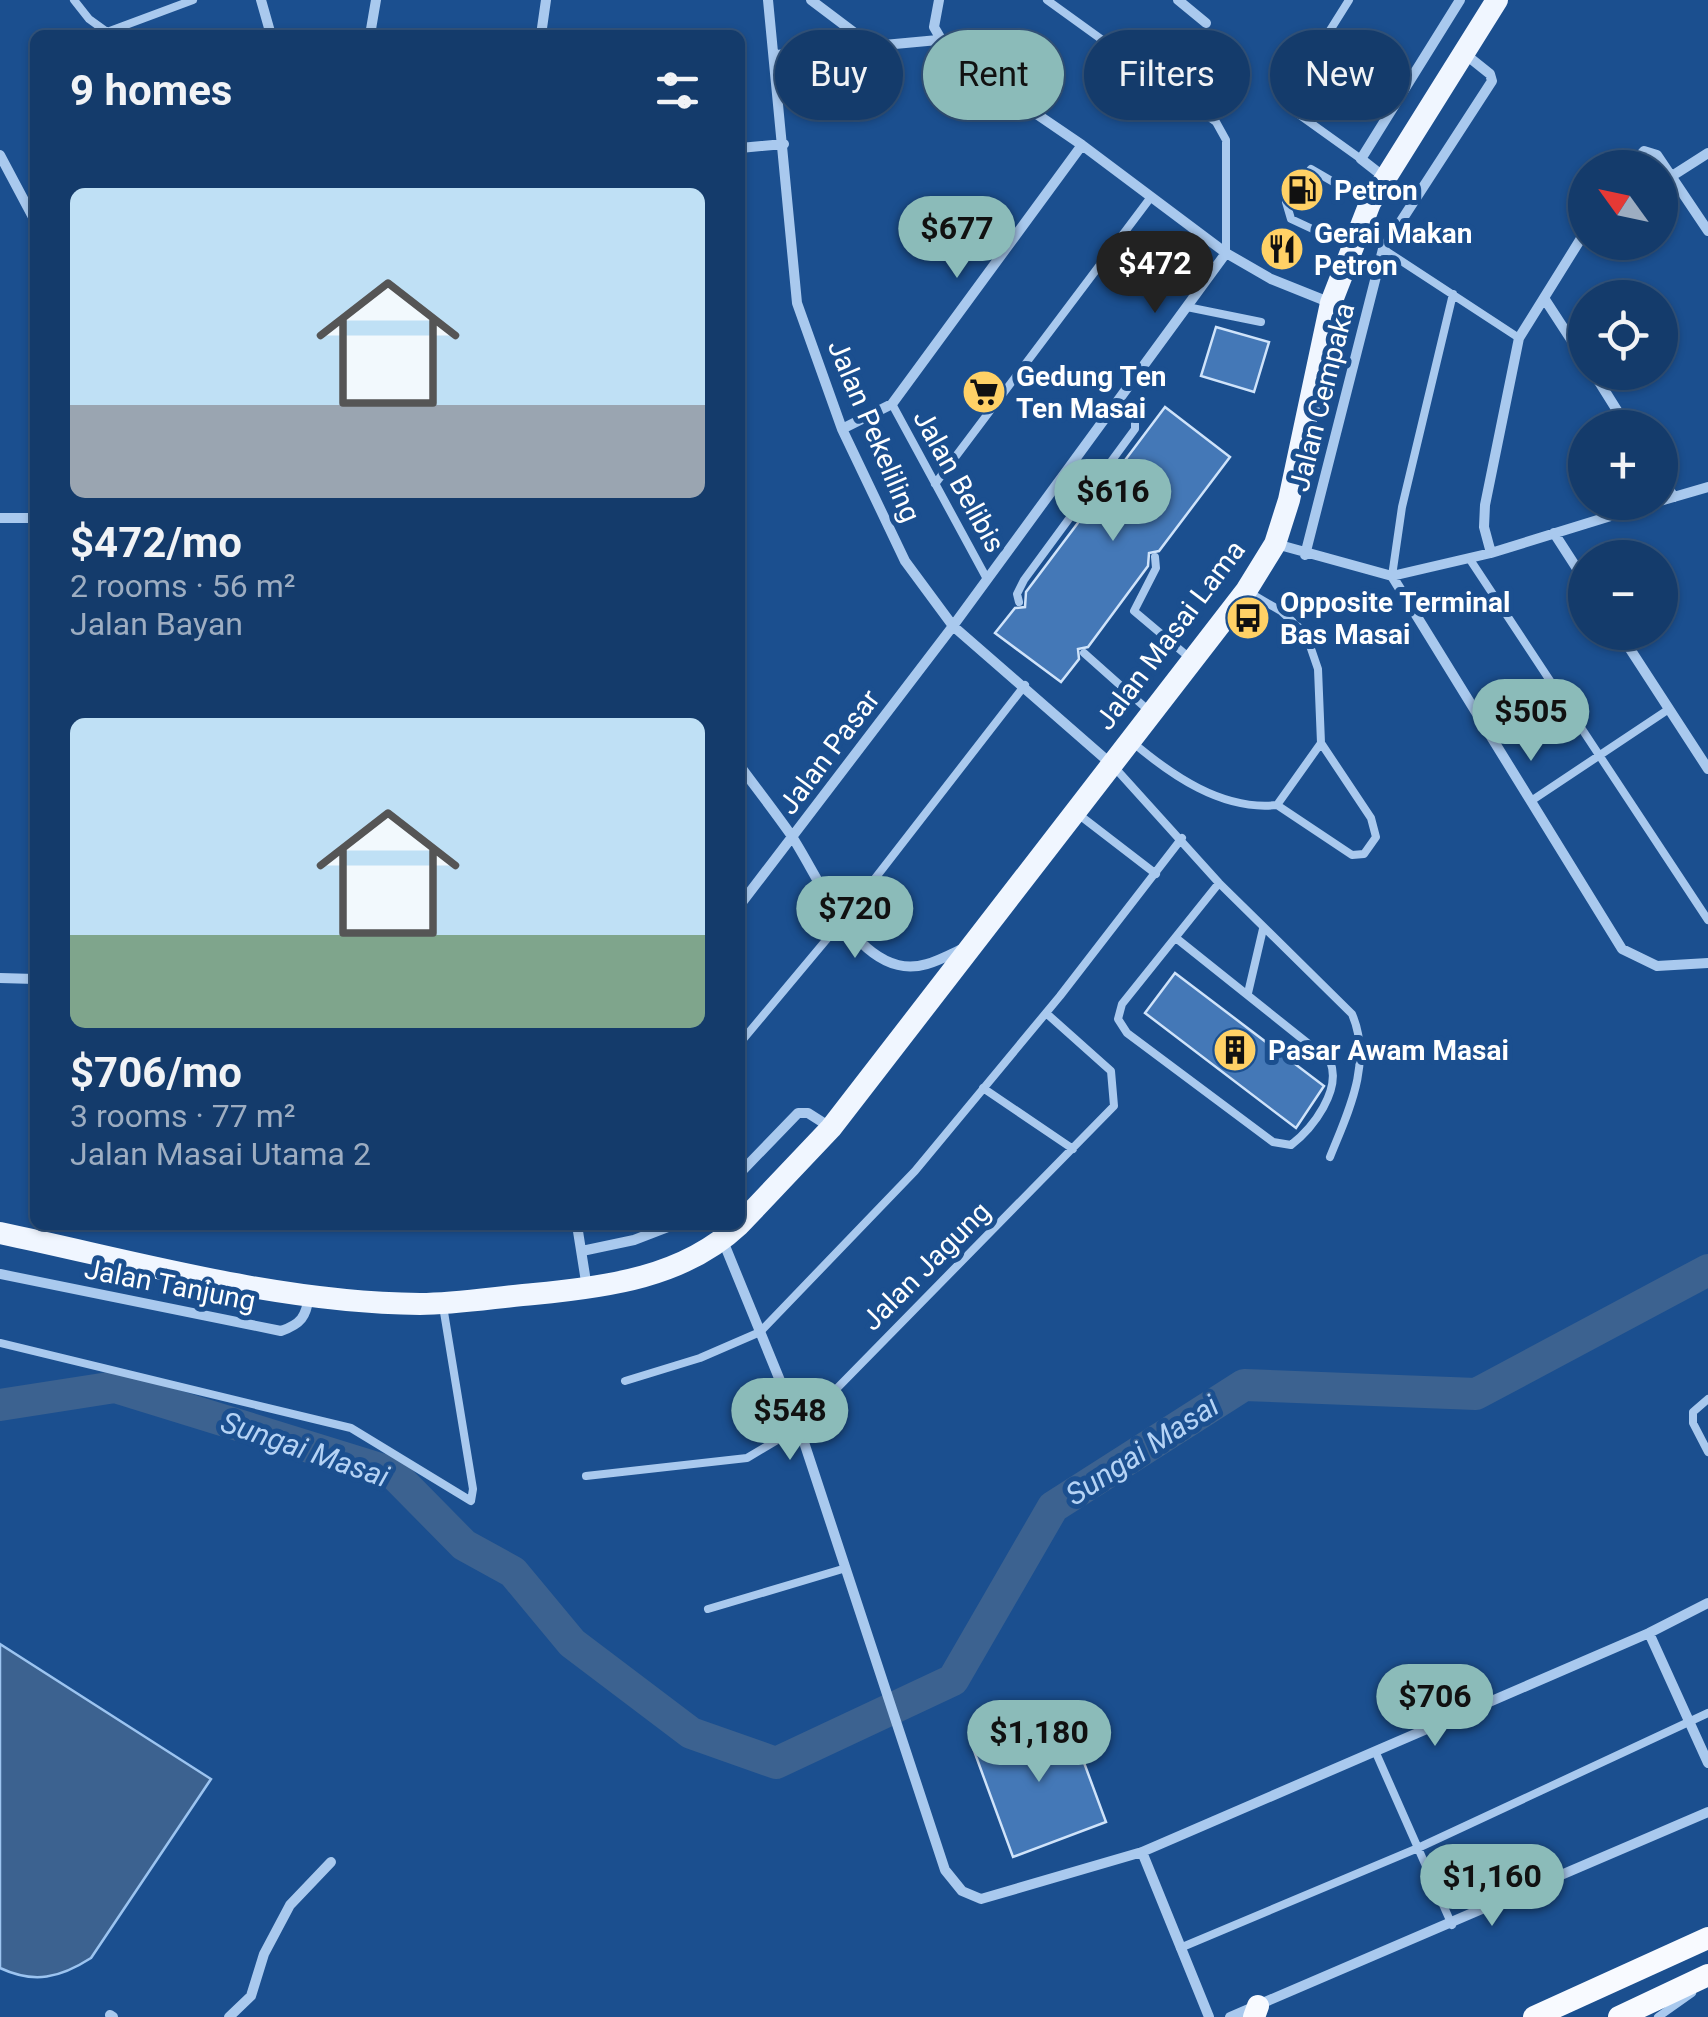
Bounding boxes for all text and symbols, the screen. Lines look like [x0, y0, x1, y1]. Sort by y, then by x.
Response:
chip: Buy [775, 30, 903, 120]
chip: Rent [923, 30, 1064, 120]
chip: Filters [1084, 30, 1250, 120]
chip: New [1270, 30, 1410, 120]
icon: filters [650, 63, 705, 118]
text: 9 homes [70, 66, 232, 115]
north arrow [1568, 150, 1678, 260]
map controls [1568, 150, 1678, 650]
fuel station icon: Petron [1279, 167, 1325, 213]
place label: Petron [1334, 174, 1418, 207]
pin: $677 [898, 196, 1016, 281]
text: $677 [920, 209, 994, 247]
place label: Gerai Makan Petron [1314, 217, 1473, 282]
restaurant icon: Gerai Makan Petron [1259, 226, 1305, 272]
pin: $472 [1096, 231, 1214, 316]
text: $472 [1118, 244, 1192, 282]
icon: home [298, 253, 478, 433]
button: locate [1568, 280, 1678, 390]
street label: Jalan Cempaka [1283, 299, 1361, 495]
street label: Jalan Pekeliling [821, 335, 927, 527]
place label: Gedung Ten Ten Masai [1016, 360, 1166, 425]
supermarket icon: Gedung Ten Ten Masai [961, 369, 1007, 415]
street label: Jalan Belibis [906, 404, 1012, 558]
button: + [1568, 410, 1678, 520]
pin: $616 [1054, 459, 1172, 544]
text: $616 [1076, 472, 1150, 510]
text: $472/mo [70, 518, 242, 567]
street label: Jalan Masai Lama [1088, 534, 1252, 736]
button: − [1568, 540, 1678, 650]
text: 2 rooms · 56 m² [70, 567, 295, 605]
place label: Opposite Terminal Bas Masai [1280, 586, 1510, 651]
bus stop icon: Opposite Terminal Bas Masai [1225, 595, 1271, 641]
text: Jalan Bayan [70, 605, 243, 643]
pin: $505 [1472, 679, 1590, 764]
street label: Jalan Pasar [772, 683, 887, 821]
text: $505 [1494, 692, 1568, 730]
icon: home [298, 783, 478, 963]
pin: $720 [796, 876, 914, 961]
text: $720 [818, 889, 892, 927]
building icon: Pasar Awam Masai [1212, 1027, 1258, 1073]
place label: Pasar Awam Masai [1268, 1034, 1509, 1067]
text: $706/mo [70, 1048, 242, 1097]
text: 3 rooms · 77 m² [70, 1097, 295, 1135]
text: Jalan Masai Utama 2 [70, 1135, 371, 1173]
street label: Jalan Jagung [855, 1195, 997, 1337]
street label: Jalan Tanjung [82, 1252, 258, 1318]
pin: $548 [731, 1378, 849, 1463]
water label: Sungai Masai [1059, 1387, 1226, 1512]
text: $548 [753, 1391, 827, 1429]
water label: Sungai Masai [216, 1404, 394, 1494]
pin: $706 [1376, 1664, 1494, 1749]
text: $706 [1398, 1677, 1472, 1715]
pin: $1,180 [958, 1700, 1120, 1785]
text: $1,180 [989, 1713, 1089, 1751]
pin: $1,160 [1411, 1844, 1573, 1929]
text: $1,160 [1442, 1857, 1542, 1895]

